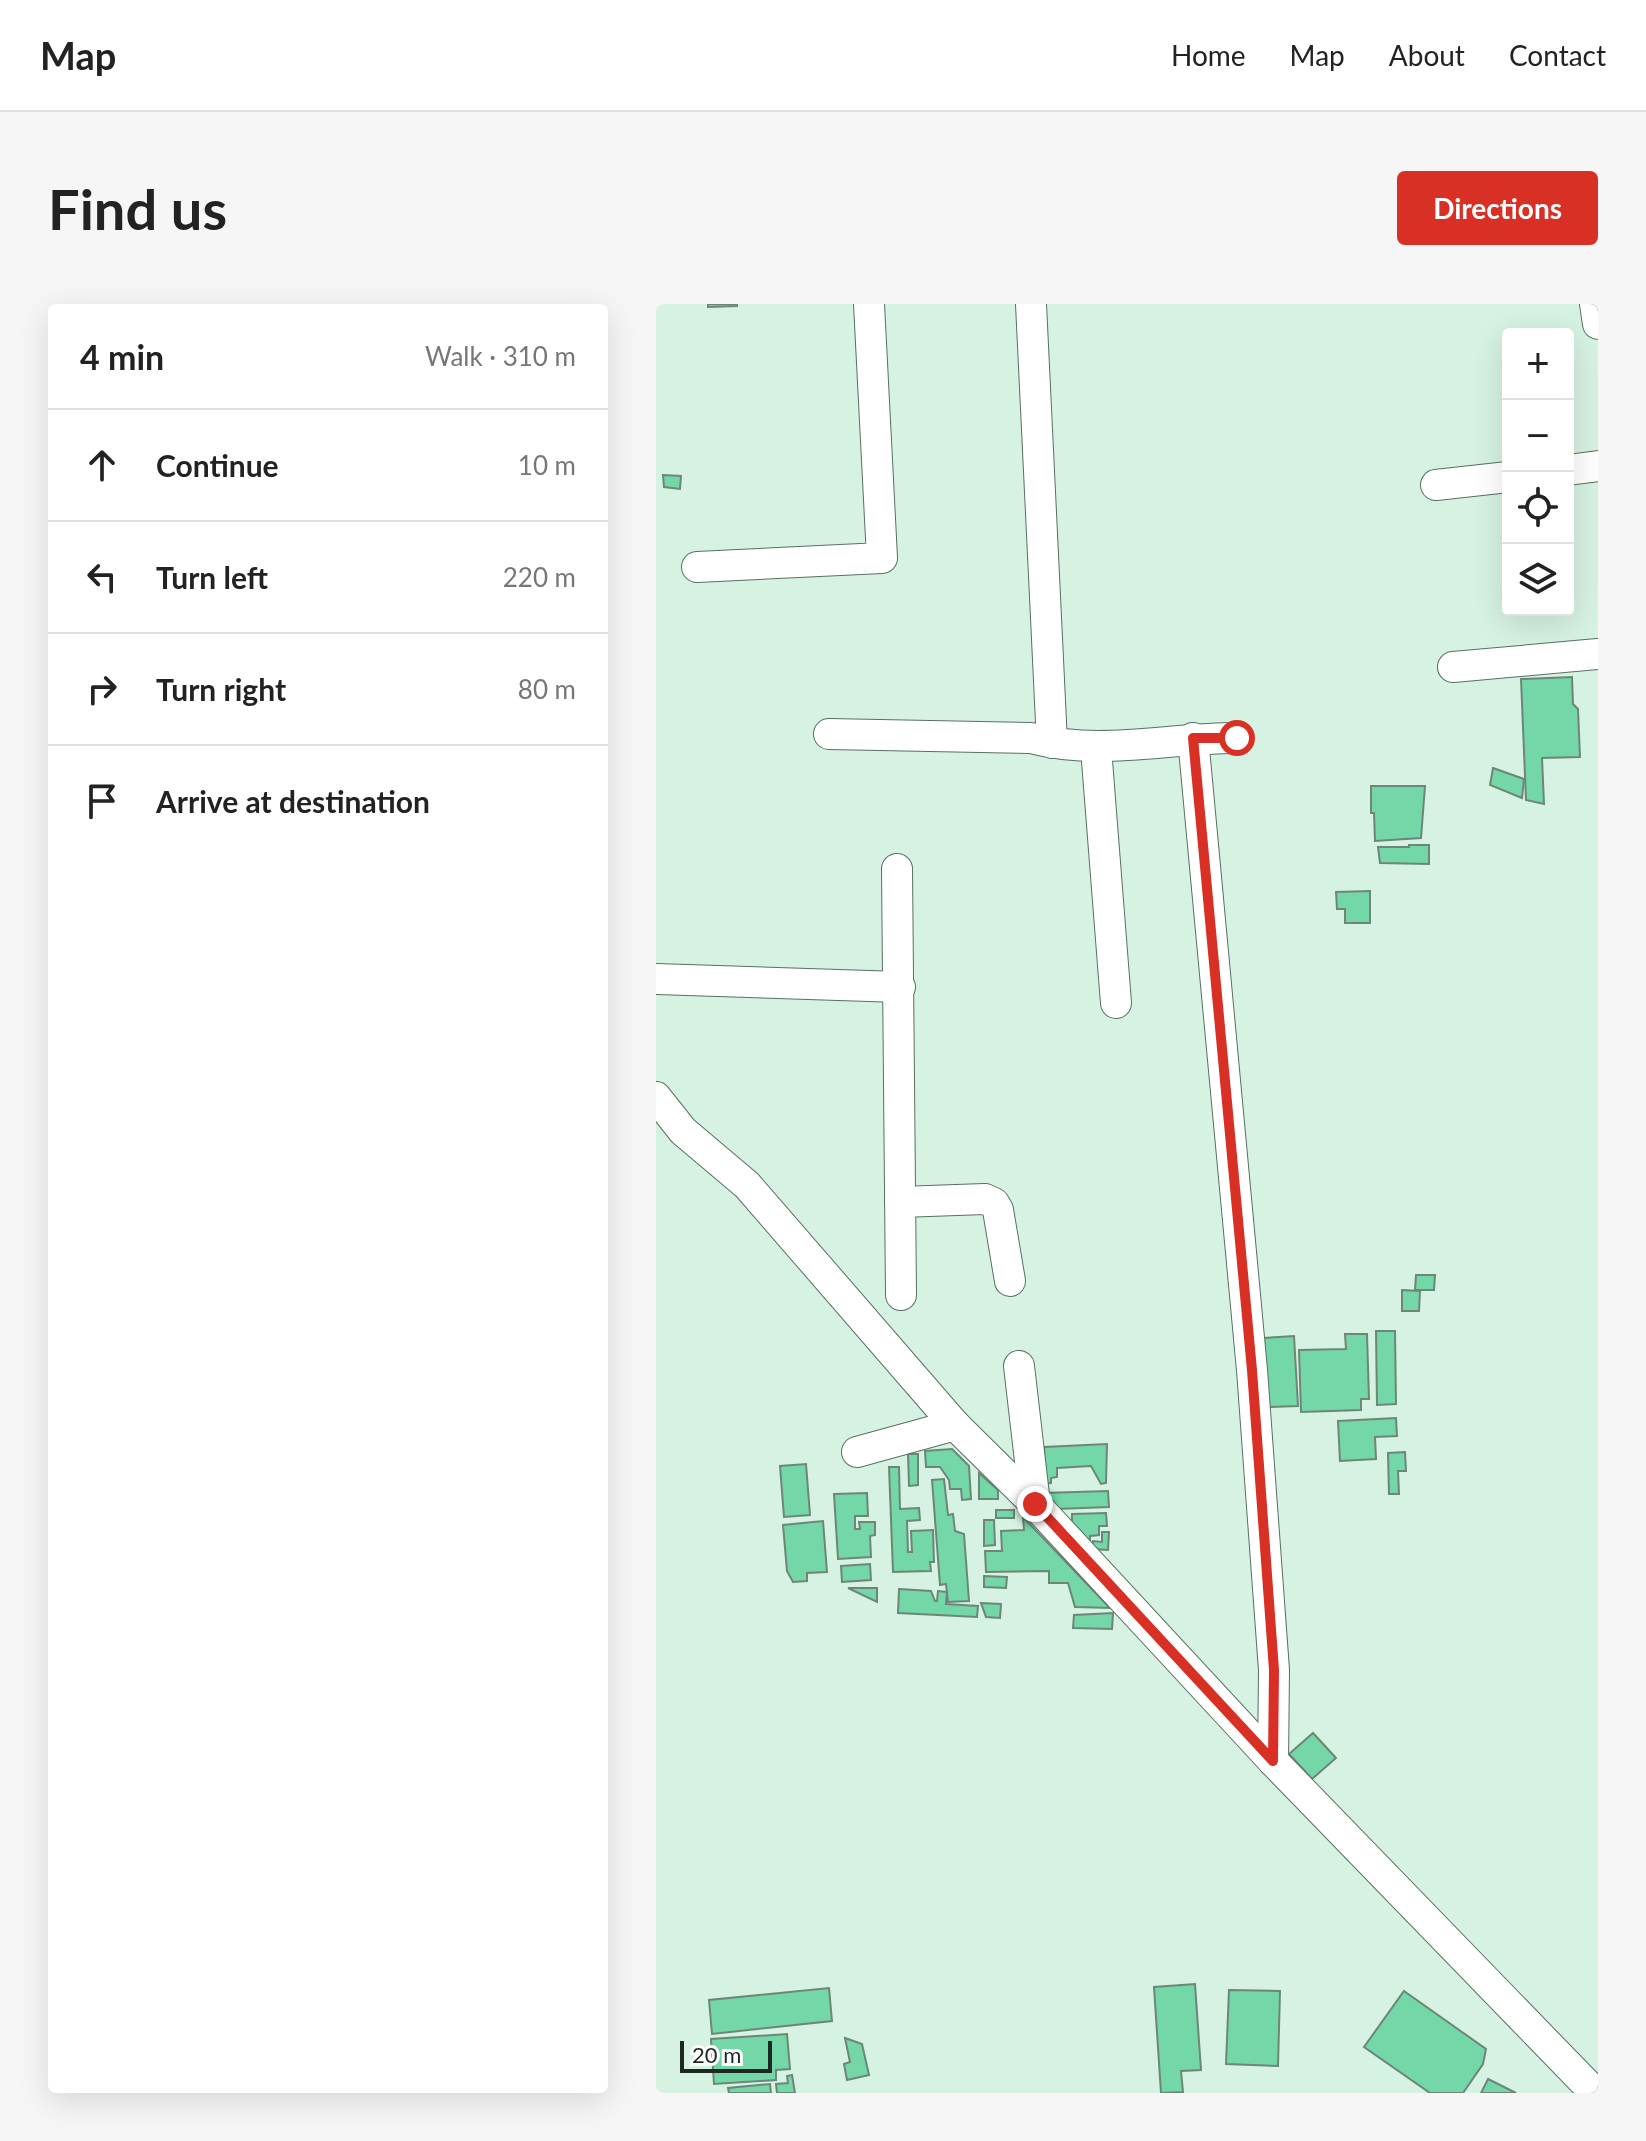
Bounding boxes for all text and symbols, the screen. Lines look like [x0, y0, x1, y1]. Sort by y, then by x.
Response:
text: Map [40, 32, 116, 78]
text: Home [1171, 38, 1246, 72]
text: Map [1290, 38, 1345, 72]
text: About [1389, 38, 1465, 72]
text: Contact [1509, 38, 1606, 72]
button: Directions [1397, 171, 1598, 245]
text: Find us [48, 175, 227, 242]
map controls [1502, 328, 1574, 616]
button: + [1502, 328, 1574, 400]
text: 4 min [80, 336, 164, 377]
text: Walk · 310 m [425, 340, 576, 372]
button: − [1502, 400, 1574, 472]
icon: ahead [80, 443, 124, 487]
text: Continue [156, 447, 279, 483]
text: 10 m [518, 449, 576, 481]
button: locate [1502, 472, 1574, 544]
button: layers [1502, 544, 1574, 616]
icon: left [80, 555, 124, 599]
text: Turn left [156, 559, 268, 595]
text: 220 m [503, 561, 576, 593]
icon: right [80, 667, 124, 711]
text: Turn right [156, 671, 286, 707]
text: 80 m [518, 673, 576, 705]
route start [1219, 720, 1255, 756]
icon: arrive [80, 779, 124, 823]
text: Arrive at destination [156, 783, 430, 819]
route end [1017, 1486, 1053, 1522]
scale bar [680, 2037, 772, 2073]
text: 20 m [692, 2041, 741, 2068]

